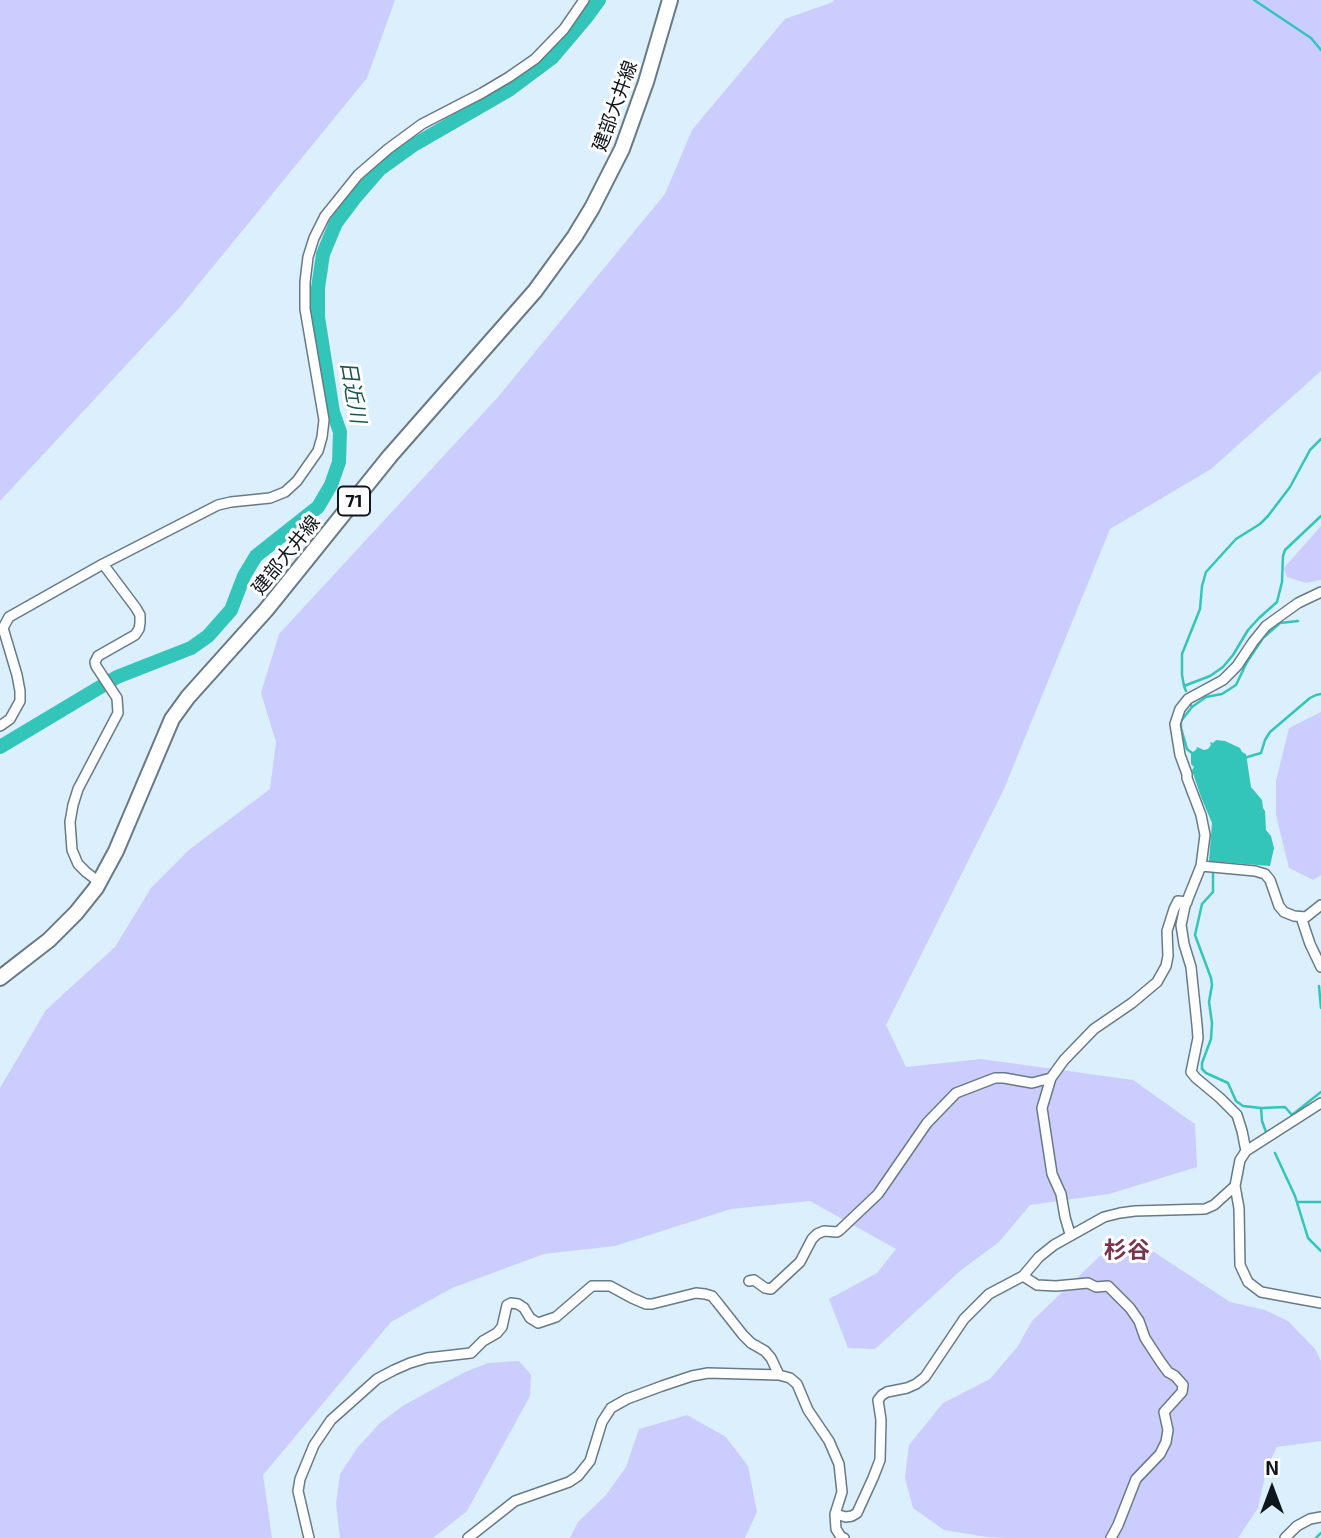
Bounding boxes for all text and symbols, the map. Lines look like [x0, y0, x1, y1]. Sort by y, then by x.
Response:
street label: 建部大井線 [588, 57, 642, 155]
water label: 日近川 [335, 359, 371, 425]
road number: 71 [338, 486, 370, 516]
street label: 建部大井線 [247, 511, 325, 599]
district label: 杉谷 [1104, 1236, 1150, 1264]
north arrow [1237, 1454, 1307, 1524]
text: N [1265, 1456, 1279, 1479]

